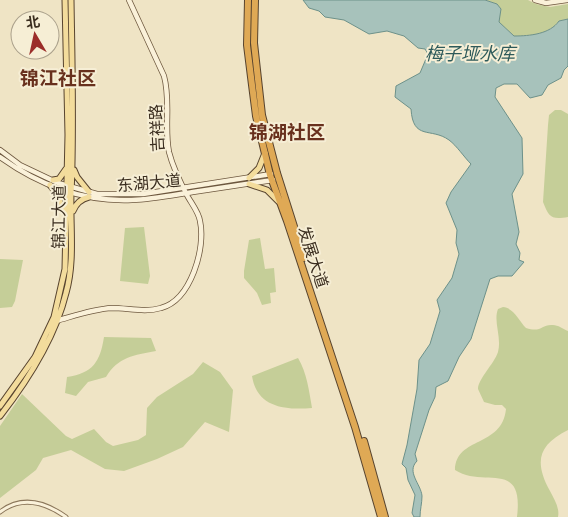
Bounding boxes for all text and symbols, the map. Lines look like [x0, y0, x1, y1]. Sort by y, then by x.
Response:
north arrow [10, 10, 60, 60]
text: 北 [25, 13, 41, 32]
water label: 梅子垭水库 [425, 43, 518, 65]
district label: 锦江社区 [20, 67, 96, 90]
street label: 吉祥路 [146, 104, 168, 152]
district label: 锦湖社区 [249, 121, 325, 144]
street label: 东湖大道 [116, 171, 182, 195]
street label: 锦江大道 [49, 185, 69, 249]
street label: 发展大道 [294, 224, 332, 290]

